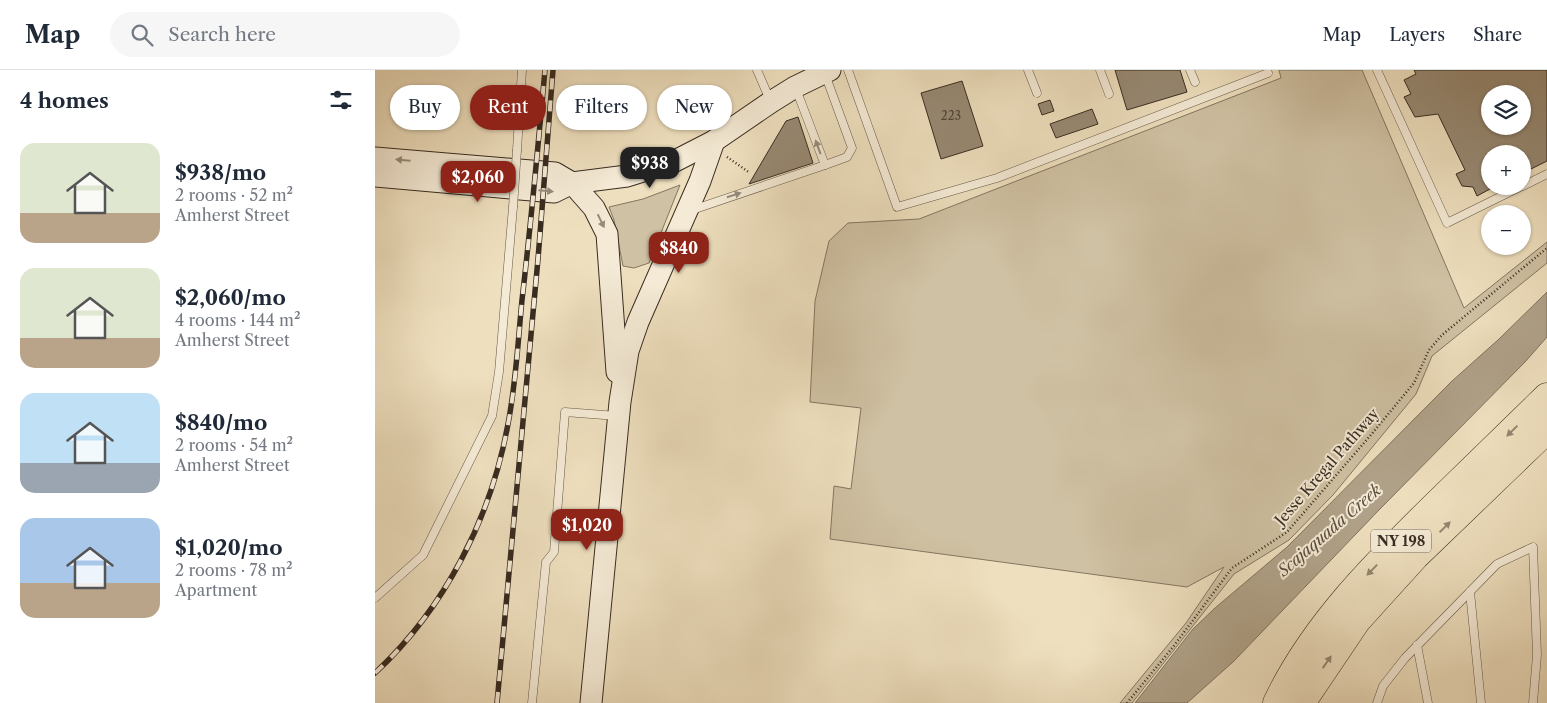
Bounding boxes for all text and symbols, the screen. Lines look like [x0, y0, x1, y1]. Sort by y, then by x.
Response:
search box [110, 12, 460, 57]
text: Map [25, 20, 80, 49]
icon: search [128, 21, 156, 49]
text: Search here [168, 23, 276, 46]
text: Map [1323, 24, 1361, 46]
text: Layers [1389, 24, 1445, 46]
text: Share [1473, 24, 1522, 46]
chip: Buy [390, 85, 460, 130]
chip: Rent [470, 85, 546, 130]
chip: Filters [556, 85, 647, 130]
chip: New [657, 85, 732, 130]
map controls [1481, 85, 1531, 255]
button: layers [1481, 85, 1531, 135]
icon: filters [327, 86, 355, 114]
text: 4 homes [20, 88, 109, 113]
house number: 223 [941, 108, 961, 123]
one-way arrow [814, 140, 822, 155]
button: + [1481, 145, 1531, 195]
pin: $938 [620, 146, 680, 189]
text: $938 [631, 153, 669, 173]
one-way arrow [395, 156, 411, 164]
text: $938/mo [175, 160, 266, 185]
pin: $2,060 [437, 160, 519, 203]
icon: home [60, 163, 120, 223]
text: $2,060 [452, 167, 504, 187]
text: 2 rooms · 52 m² [175, 185, 293, 205]
one-way arrow [538, 187, 554, 195]
one-way arrow [726, 191, 741, 199]
text: Amherst Street [175, 205, 290, 225]
button: − [1481, 205, 1531, 255]
one-way arrow [597, 214, 605, 228]
pin: $840 [649, 232, 709, 274]
text: $840 [660, 238, 698, 258]
text: $2,060/mo [175, 285, 286, 310]
icon: home [60, 288, 120, 348]
text: 4 rooms · 144 m² [175, 310, 300, 330]
text: Amherst Street [175, 330, 290, 350]
street label: Jesse Kregal Pathway [1269, 404, 1383, 531]
text: $840/mo [175, 410, 267, 435]
icon: home [60, 413, 120, 473]
one-way arrow [1506, 425, 1518, 437]
text: 2 rooms · 54 m² [175, 435, 293, 455]
text: Amherst Street [175, 455, 290, 475]
water label: Scajaquada Creek [1272, 479, 1385, 581]
pin: $1,020 [546, 508, 628, 551]
text: $1,020 [562, 515, 612, 535]
one-way arrow [1439, 521, 1451, 533]
road number: NY 198 [1371, 530, 1431, 552]
text: $1,020/mo [175, 535, 283, 560]
icon: home [60, 538, 120, 598]
text: 2 rooms · 78 m² [175, 560, 293, 580]
one-way arrow [1366, 564, 1378, 576]
text: Apartment [175, 580, 257, 600]
one-way arrow [1322, 655, 1332, 669]

